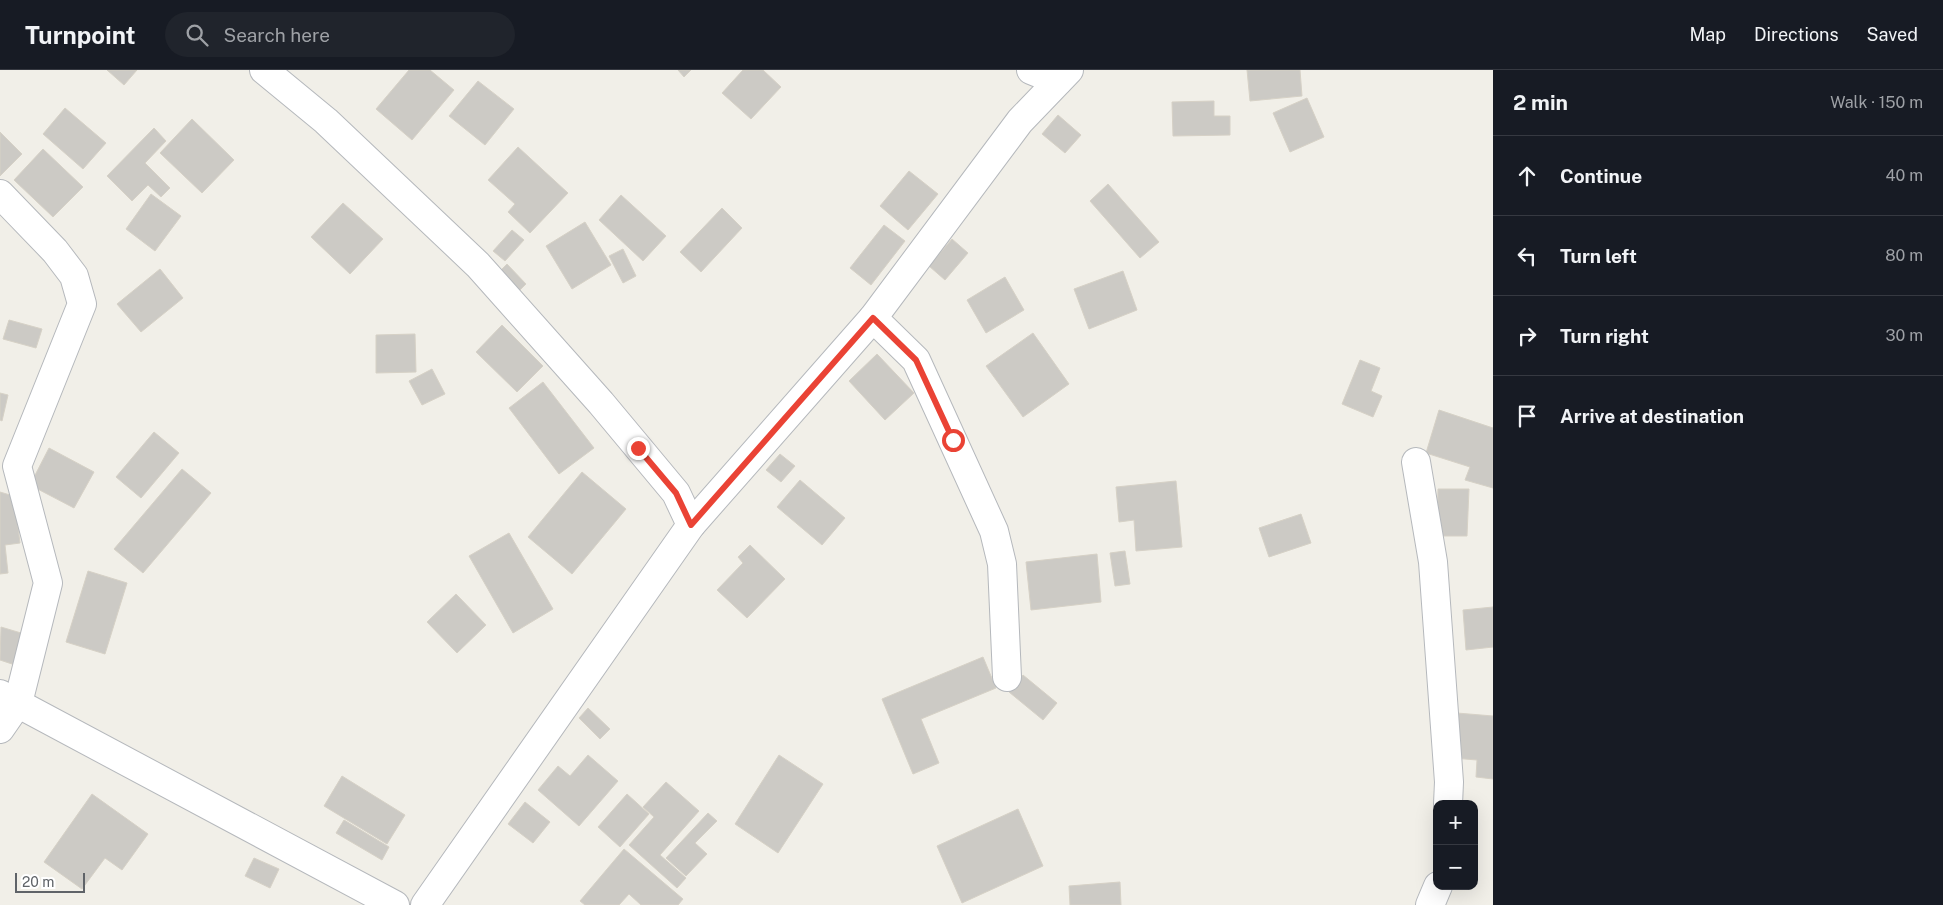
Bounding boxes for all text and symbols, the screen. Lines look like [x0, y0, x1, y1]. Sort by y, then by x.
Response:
search box [165, 12, 515, 57]
text: Turnpoint [25, 21, 135, 49]
icon: search [183, 21, 211, 49]
text: Search here [223, 24, 330, 46]
text: Map [1689, 24, 1726, 45]
text: Directions [1754, 24, 1839, 45]
text: Saved [1867, 24, 1918, 45]
text: 2 min [1513, 90, 1568, 115]
text: Walk · 150 m [1830, 93, 1923, 112]
icon: ahead [1513, 162, 1541, 190]
text: Continue [1560, 165, 1642, 187]
text: 40 m [1885, 166, 1923, 185]
icon: left [1513, 242, 1541, 270]
text: Turn left [1560, 245, 1637, 267]
text: 80 m [1885, 246, 1923, 265]
icon: right [1513, 322, 1541, 350]
text: Turn right [1560, 325, 1649, 347]
text: 30 m [1886, 326, 1923, 345]
icon: arrive [1513, 402, 1541, 430]
text: Arrive at destination [1560, 405, 1744, 427]
route start [942, 429, 965, 452]
route end [627, 437, 650, 460]
map controls [1433, 800, 1478, 890]
button: + [1433, 800, 1478, 845]
button: − [1433, 845, 1478, 890]
scale bar [15, 870, 85, 893]
text: 20 m [22, 874, 54, 890]

